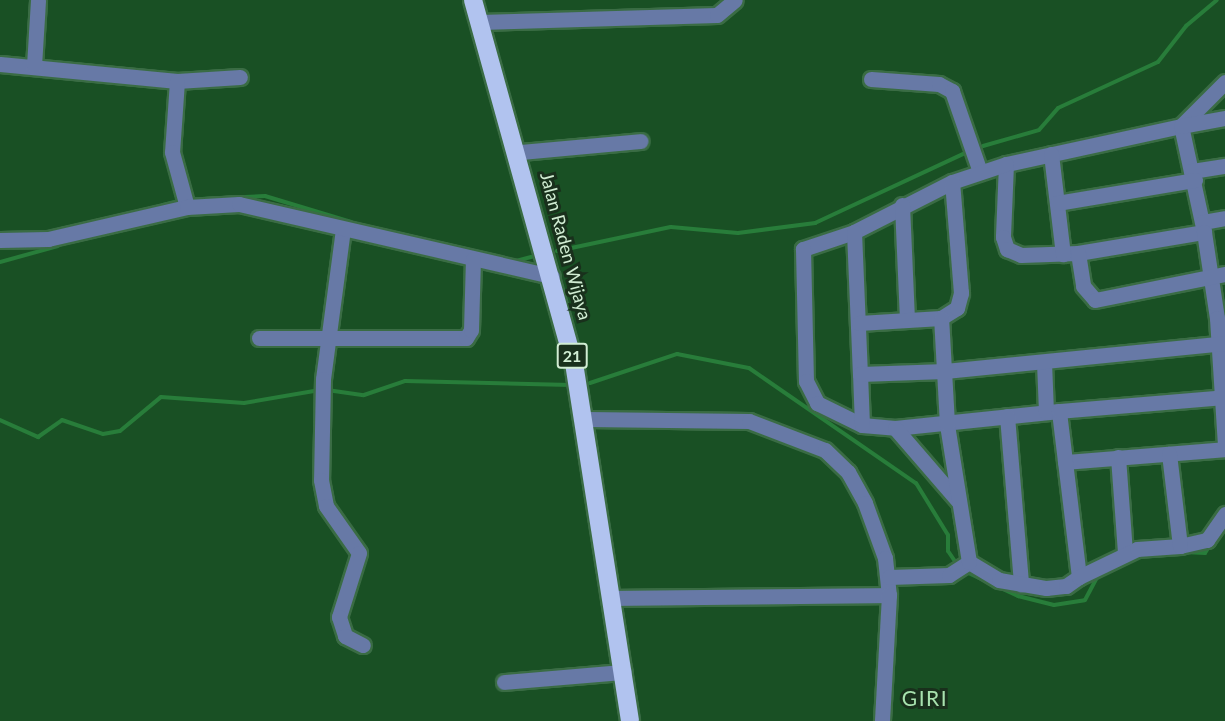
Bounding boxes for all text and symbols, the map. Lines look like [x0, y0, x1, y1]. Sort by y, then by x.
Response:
street label: Jalan Raden Wijaya [536, 170, 596, 322]
road number: 21 [556, 343, 588, 369]
district label: GIRI [902, 685, 948, 711]

